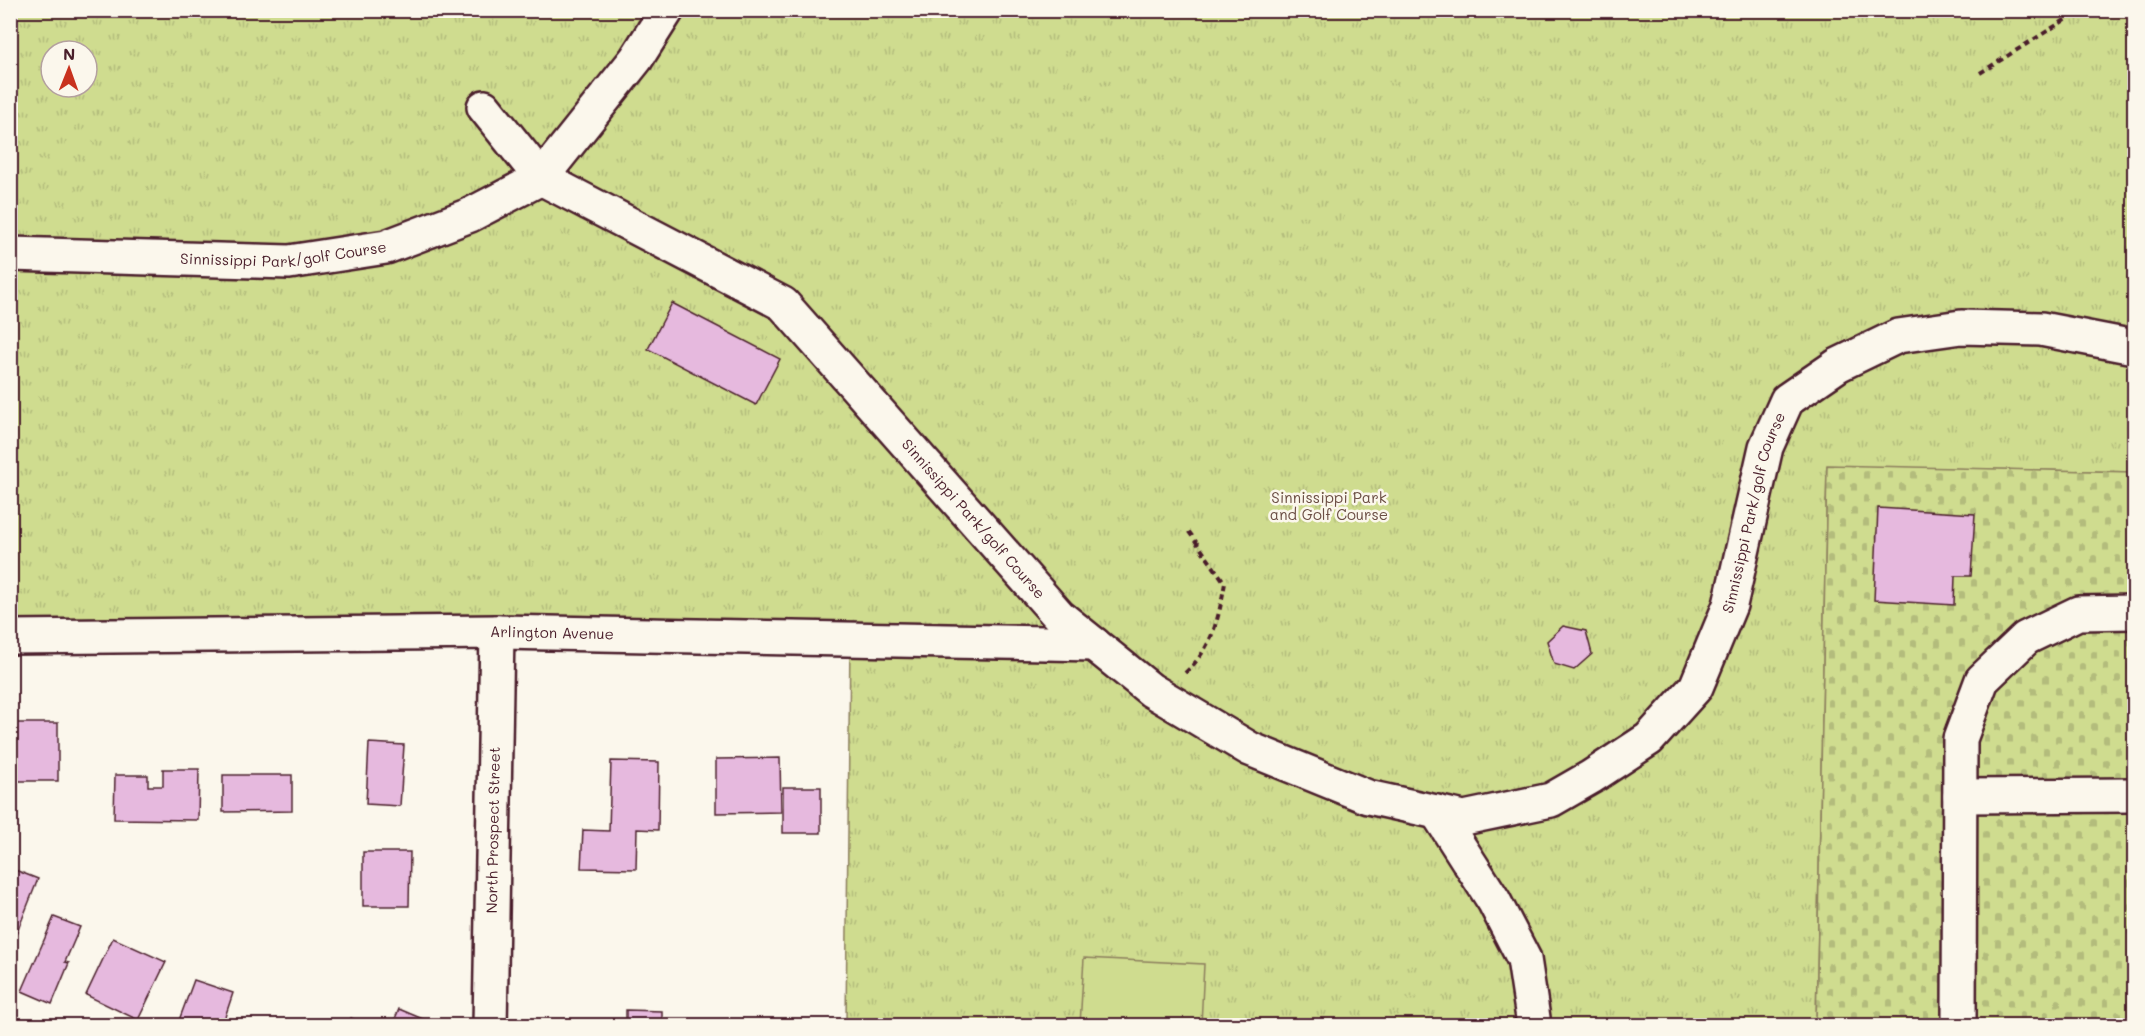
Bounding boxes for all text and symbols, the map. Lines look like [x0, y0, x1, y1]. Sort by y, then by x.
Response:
north arrow [39, 39, 99, 99]
text: N [63, 43, 76, 64]
street label: Sinnissippi Park/golf Course [180, 236, 388, 271]
street label: Sinnissippi Park/golf Course [1717, 409, 1789, 616]
street label: Sinnissippi Park/golf Course [898, 434, 1050, 603]
park label: Sinnissippi Park and Golf Course [1270, 487, 1388, 524]
street label: Arlington Avenue [490, 621, 614, 643]
street label: North Prospect Street [481, 746, 504, 914]

